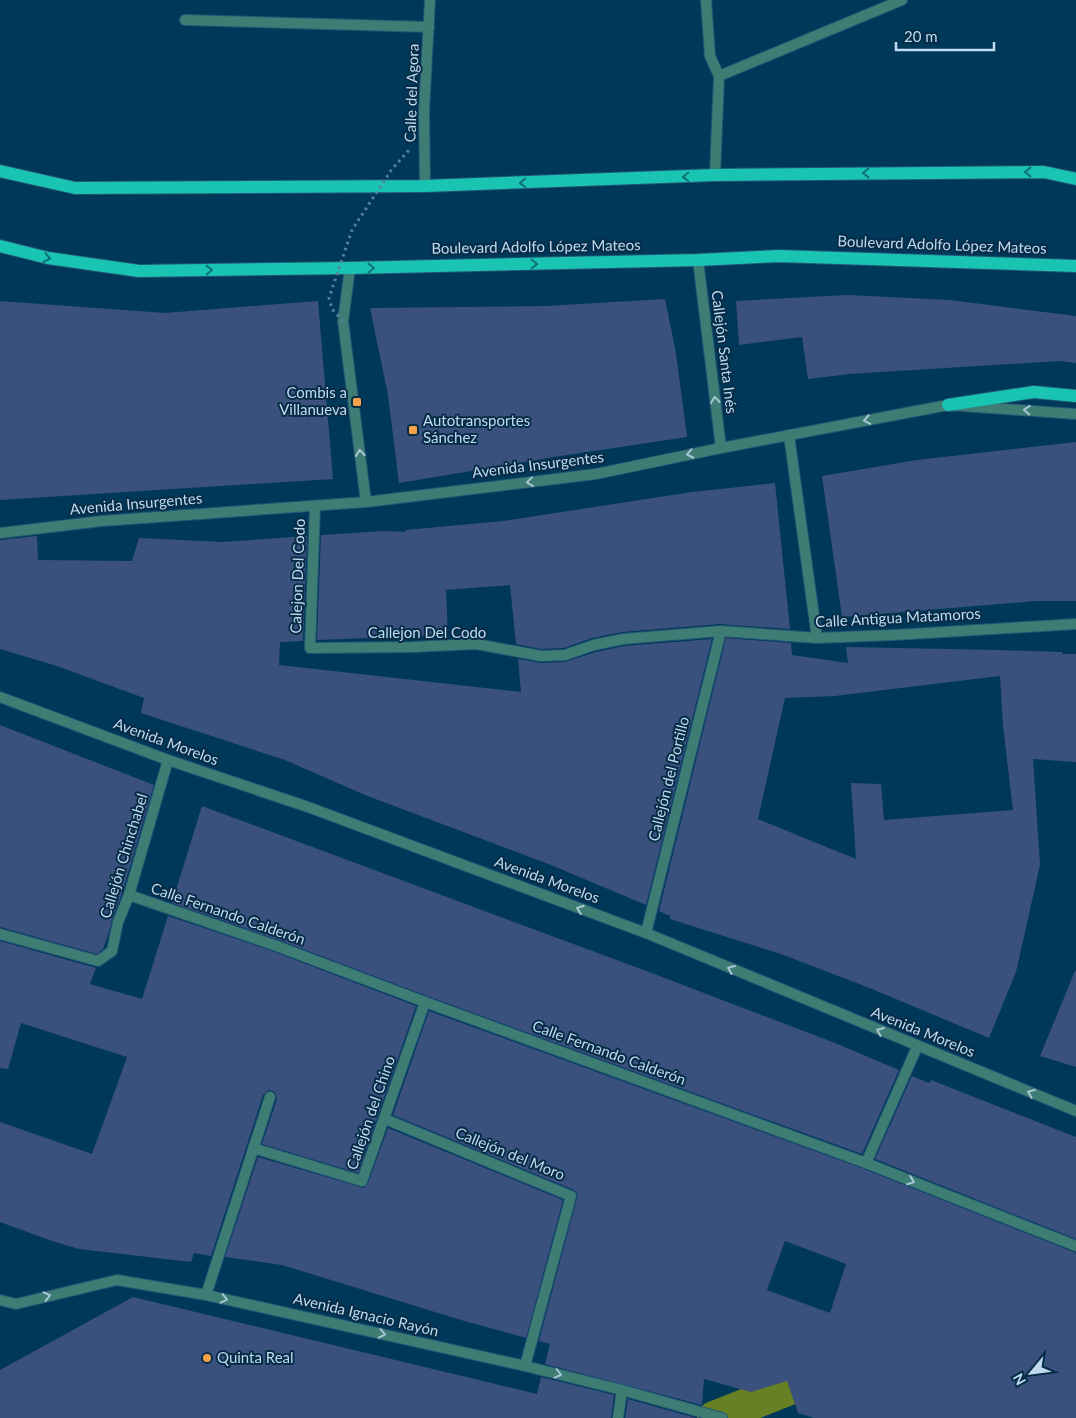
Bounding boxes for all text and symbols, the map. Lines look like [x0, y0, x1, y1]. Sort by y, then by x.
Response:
scale bar [896, 20, 994, 52]
text: 20 m [904, 27, 938, 45]
street label: Calle del Agora [400, 43, 422, 143]
one-way arrow [1024, 167, 1032, 177]
one-way arrow [861, 168, 869, 178]
one-way arrow [681, 171, 689, 182]
one-way arrow [519, 177, 527, 188]
street label: Boulevard Adolfo López Mateos [837, 231, 1047, 257]
street label: Boulevard Adolfo López Mateos [431, 235, 641, 257]
one-way arrow [43, 252, 52, 262]
one-way arrow [530, 259, 538, 269]
one-way arrow [367, 262, 375, 273]
one-way arrow [205, 265, 213, 275]
street label: Callejón Santa Inés [708, 289, 741, 415]
place label: Combis a Villanueva [279, 383, 347, 418]
one-way arrow [710, 395, 721, 403]
marker: Combis a Villanueva [351, 396, 363, 408]
one-way arrow [1023, 405, 1031, 416]
place label: Autotransportes Sánchez [423, 411, 530, 446]
one-way arrow [862, 415, 871, 425]
marker: Autotransportes Sánchez [407, 424, 419, 436]
street label: Avenida Insurgentes [471, 447, 605, 481]
one-way arrow [355, 449, 366, 457]
one-way arrow [685, 449, 694, 459]
one-way arrow [526, 476, 534, 487]
street label: Avenida Insurgentes [69, 488, 203, 518]
street label: Calejon Del Codo [286, 518, 308, 634]
street label: Calle Antigua Matamoros [815, 604, 981, 630]
street label: Callejon Del Codo [368, 623, 486, 641]
street label: Avenida Morelos [111, 714, 221, 768]
street label: Callejón del Portillo [644, 715, 692, 843]
street label: Callejón Chinchabel [95, 791, 151, 920]
street label: Avenida Morelos [492, 852, 602, 906]
street label: Calle Fernando Calderón [149, 878, 308, 948]
one-way arrow [576, 904, 584, 914]
one-way arrow [727, 964, 735, 974]
street label: Avenida Morelos [869, 1002, 978, 1060]
street label: Calle Fernando Calderón [530, 1016, 688, 1088]
one-way arrow [877, 1027, 885, 1037]
street label: Callejón del Chino [342, 1053, 398, 1172]
one-way arrow [1027, 1089, 1036, 1099]
street label: Callejón del Moro [453, 1123, 568, 1183]
one-way arrow [906, 1175, 915, 1185]
street label: Avenida Ignacio Rayón [292, 1289, 441, 1339]
one-way arrow [43, 1291, 52, 1302]
one-way arrow [219, 1293, 228, 1304]
one-way arrow [378, 1329, 387, 1339]
place label: Quinta Real [217, 1348, 294, 1366]
north arrow [1006, 1348, 1056, 1398]
marker: Quinta Real [201, 1352, 213, 1364]
one-way arrow [553, 1368, 562, 1379]
text: N [1009, 1371, 1029, 1388]

